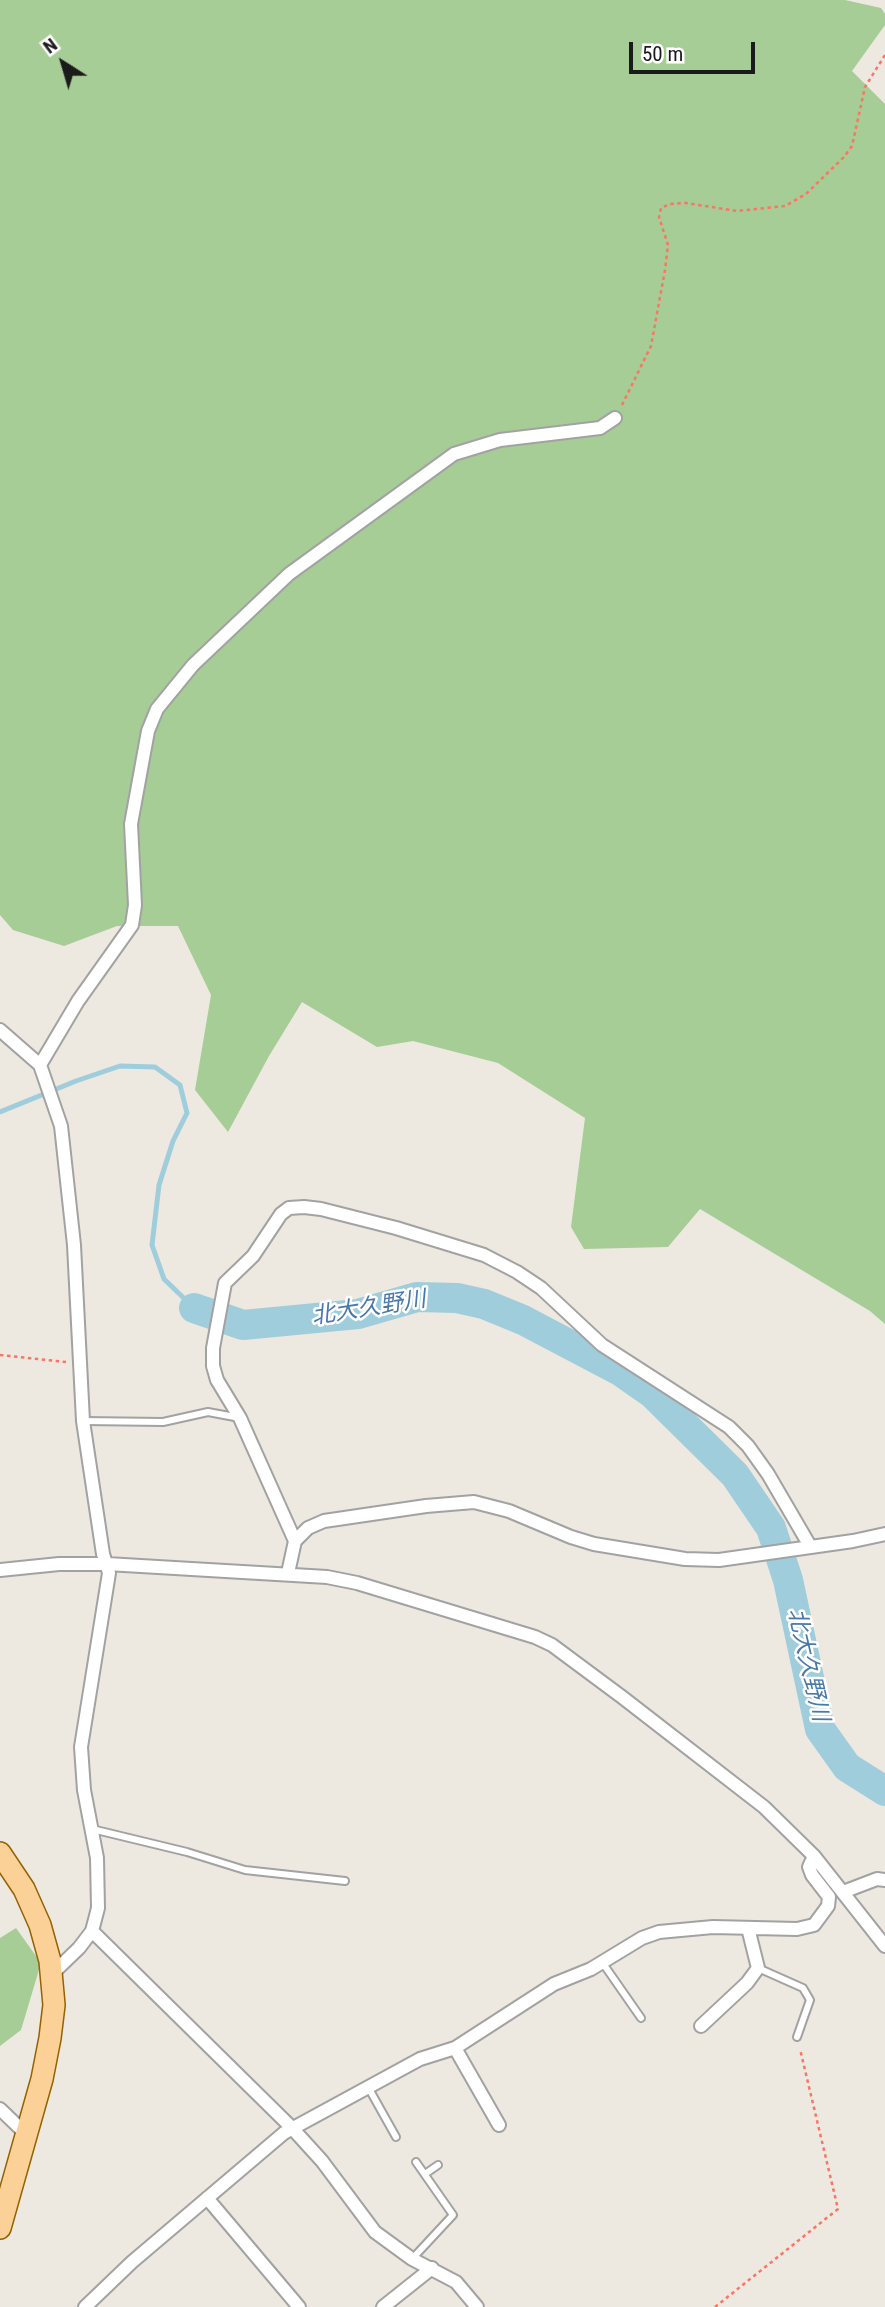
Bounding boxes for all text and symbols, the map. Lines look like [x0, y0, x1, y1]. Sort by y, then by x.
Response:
north arrow [28, 28, 98, 98]
scale bar [633, 28, 759, 72]
text: N [38, 33, 62, 59]
text: 50 m [642, 42, 683, 66]
water label: 北大久野川 [310, 1286, 428, 1332]
water label: 北大久野川 [781, 1606, 833, 1724]

